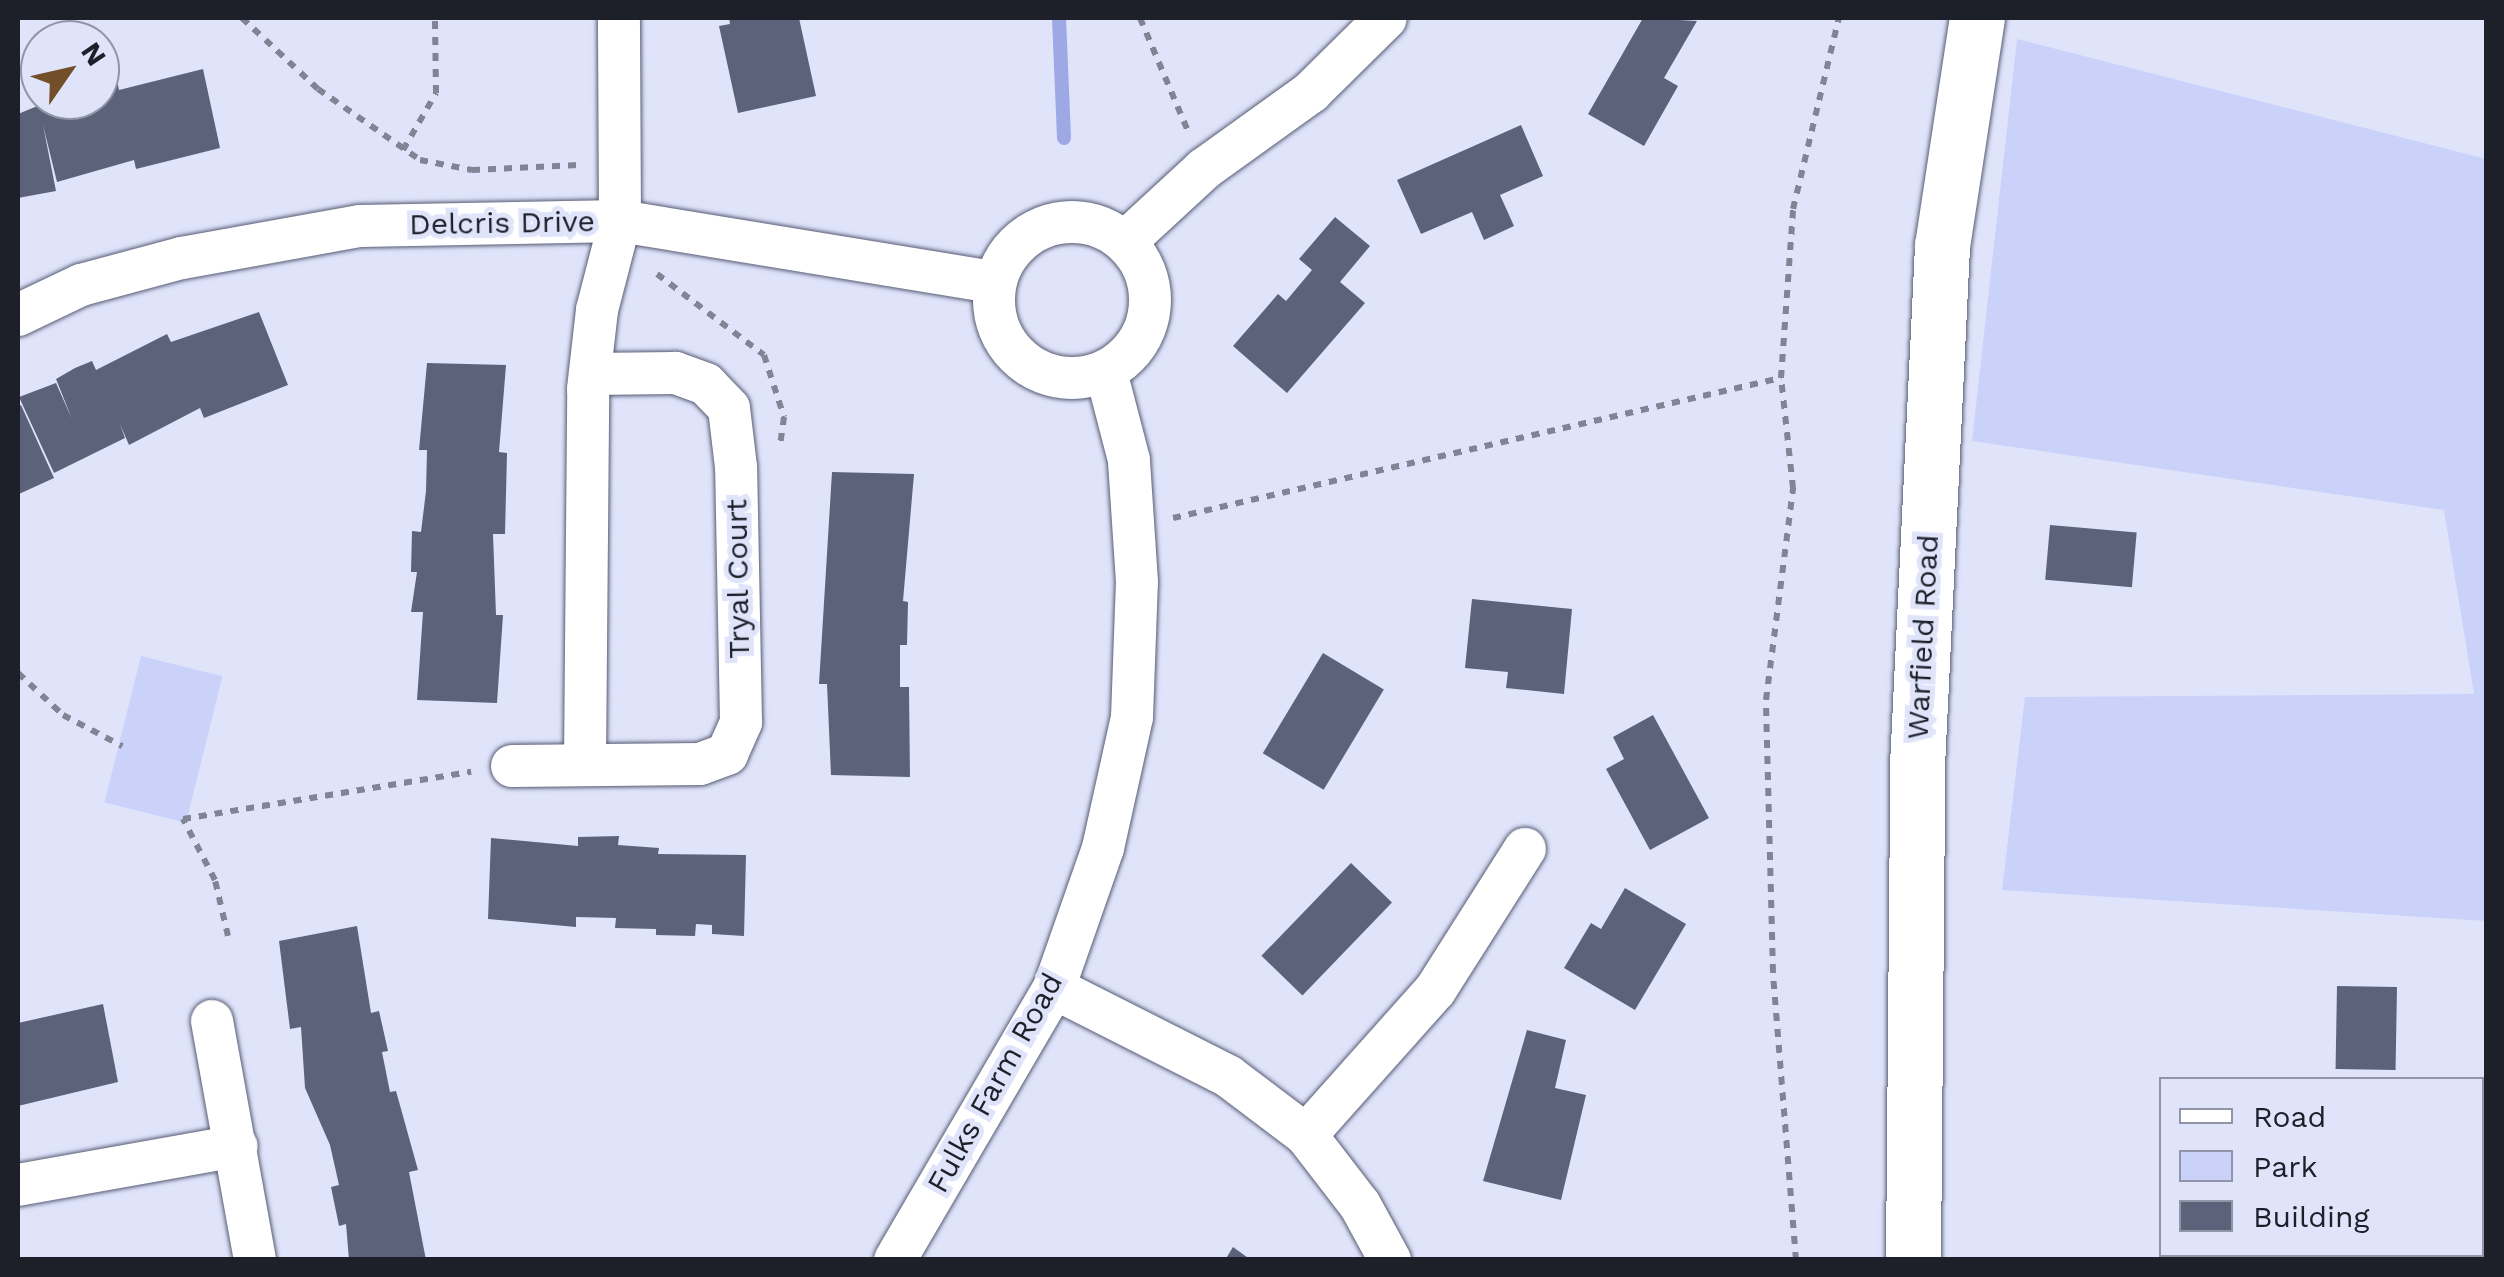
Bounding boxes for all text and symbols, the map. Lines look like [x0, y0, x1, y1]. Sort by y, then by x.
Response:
north arrow [20, 20, 120, 120]
text: N [74, 36, 113, 72]
street label: Delcris Drive [409, 203, 595, 243]
street label: Tryal Court [719, 498, 757, 660]
street label: Warfield Road [1900, 534, 1946, 740]
street label: Fulks Farm Road [920, 967, 1070, 1199]
legend [2159, 1077, 2484, 1257]
text: Road [2253, 1099, 2326, 1134]
text: Park [2253, 1149, 2318, 1184]
text: Building [2253, 1199, 2370, 1234]

